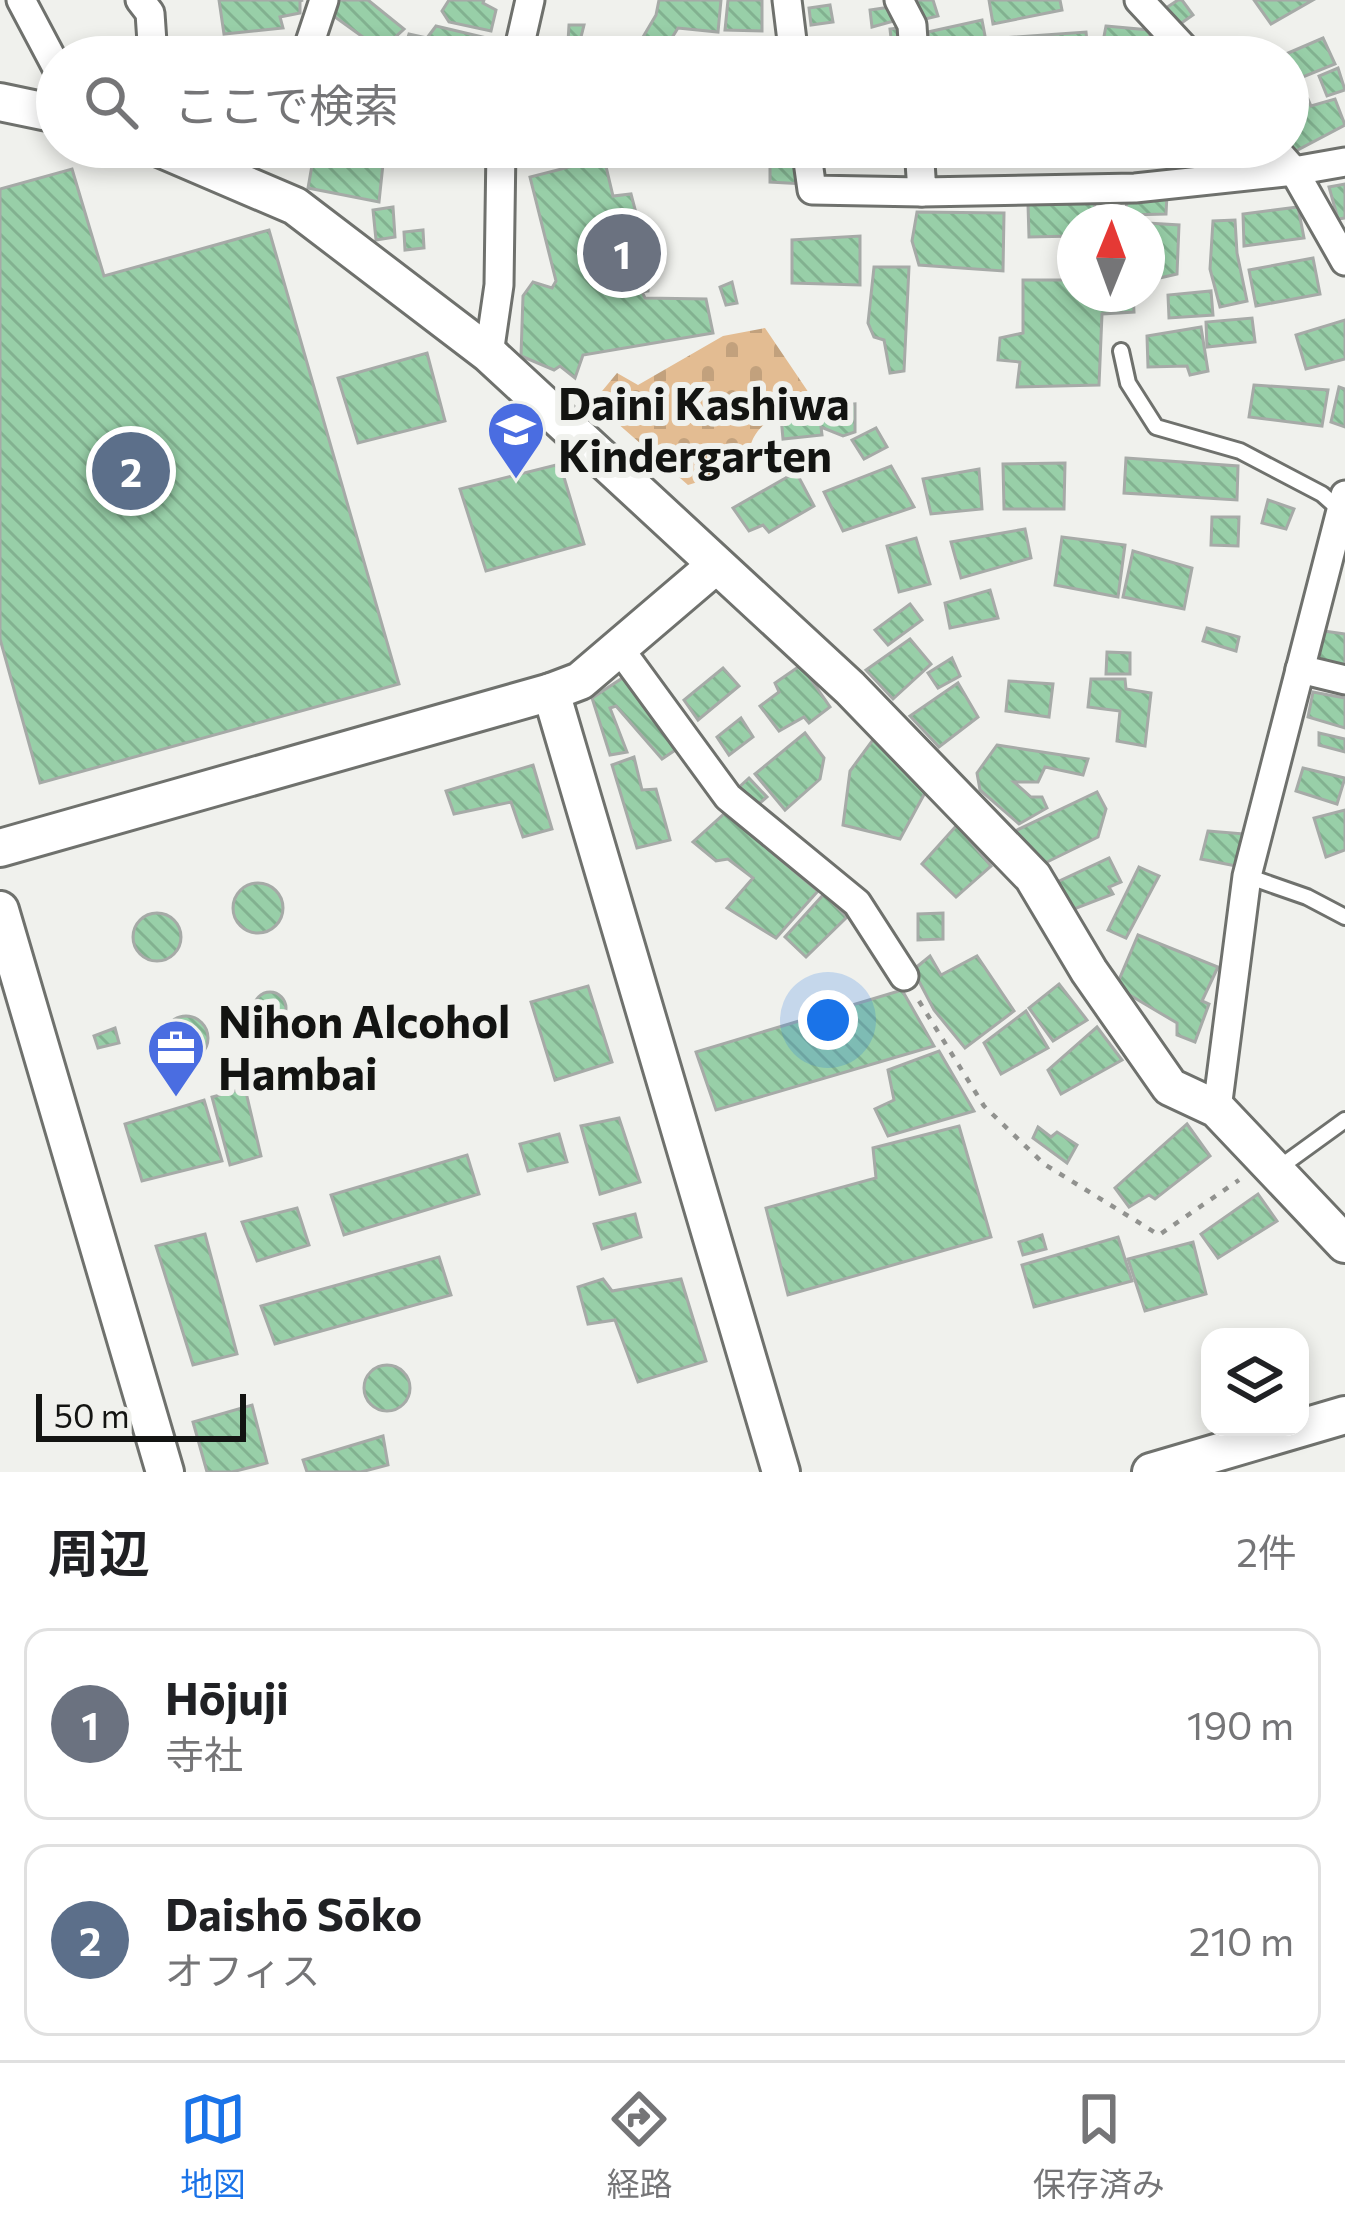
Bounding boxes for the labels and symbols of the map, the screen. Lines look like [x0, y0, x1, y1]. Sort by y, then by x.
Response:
north arrow [1057, 204, 1165, 312]
pin: 1 [583, 208, 661, 298]
place label: Daini Kashiwa Kindergarten [558, 374, 850, 481]
school or university icon: Daini Kashiwa Kindergarten [485, 399, 547, 481]
pin: 2 [92, 426, 170, 516]
your location [798, 990, 858, 1050]
place label: Nihon Alcohol Hambai [218, 992, 510, 1099]
office icon: Nihon Alcohol Hambai [145, 1017, 207, 1099]
scale bar [36, 1388, 246, 1441]

